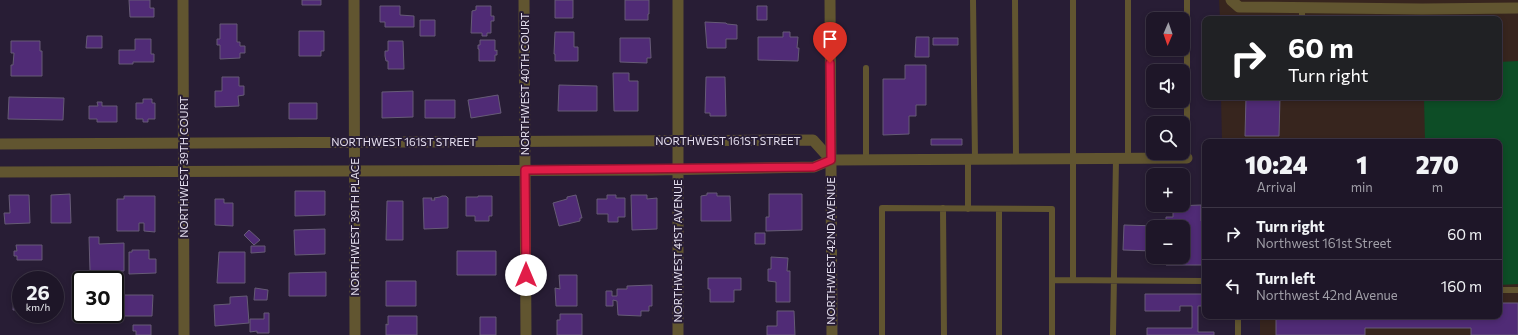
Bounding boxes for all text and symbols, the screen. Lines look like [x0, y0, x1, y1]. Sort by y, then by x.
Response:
north arrow [1146, 12, 1190, 56]
map controls [1146, 12, 1190, 264]
street label: NORTHWEST 40TH COURT [518, 13, 531, 155]
pin [813, 22, 847, 63]
icon: arrive [819, 28, 841, 50]
text: 60 m [1288, 30, 1354, 64]
icon: right [1222, 32, 1274, 84]
button: sound [1146, 64, 1190, 108]
text: Turn right [1288, 64, 1368, 86]
street label: NORTHWEST 39TH COURT [177, 96, 190, 238]
button: search [1146, 116, 1190, 160]
street label: NORTHWEST 161ST STREET [655, 134, 801, 147]
street label: NORTHWEST 161ST STREET [331, 135, 477, 148]
text: 10:24 [1245, 150, 1308, 179]
text: 1 [1356, 150, 1367, 179]
text: 270 [1416, 150, 1459, 179]
street label: NORTHWEST 39TH PLACE [348, 158, 361, 296]
button: + [1146, 168, 1190, 212]
street label: NORTHWEST 42ND AVENUE [824, 177, 837, 325]
street label: NORTHWEST 41ST AVENUE [671, 179, 684, 323]
text: Arrival [1257, 179, 1296, 195]
text: min [1351, 179, 1373, 195]
text: m [1432, 179, 1443, 195]
text: Turn right [1256, 217, 1325, 235]
button: − [1146, 220, 1190, 264]
icon: right [1222, 223, 1244, 245]
text: 60 m [1447, 225, 1482, 243]
text: Northwest 161st Street [1256, 235, 1392, 251]
position arrow [505, 254, 547, 296]
text: Turn left [1256, 269, 1315, 287]
speed limit sign: 30 [72, 271, 124, 323]
icon: left [1222, 275, 1244, 297]
text: 160 m [1441, 277, 1482, 295]
text: 26 [26, 280, 50, 304]
text: Northwest 42nd Avenue [1256, 287, 1398, 303]
text: km/h [26, 301, 50, 313]

